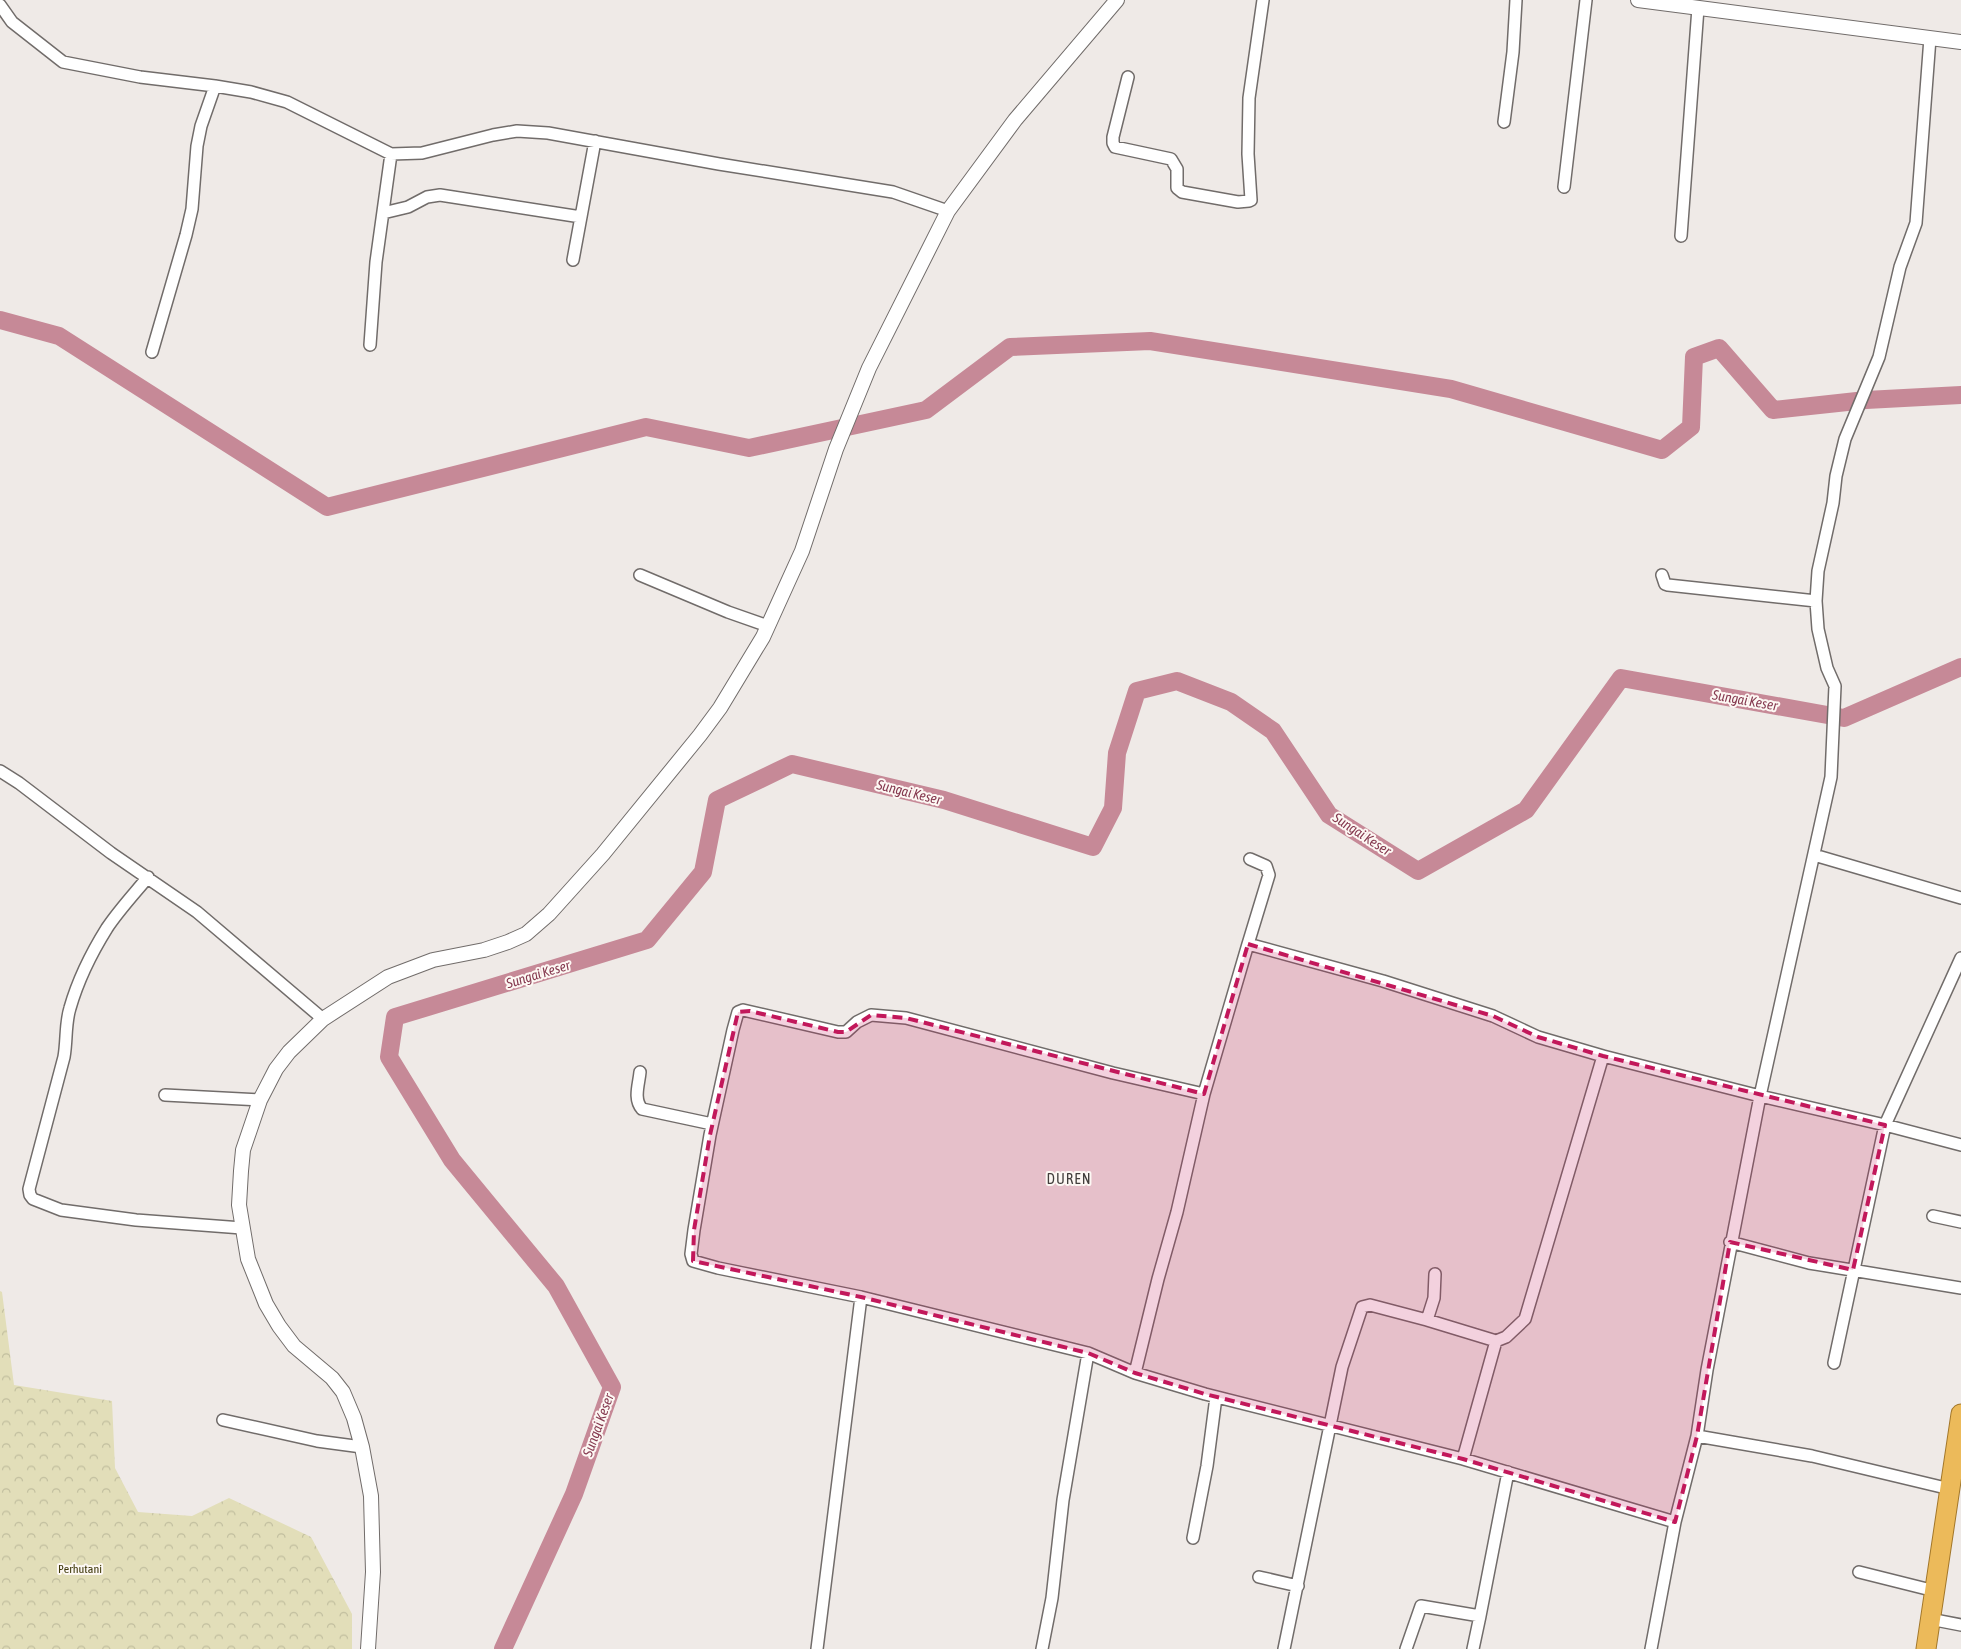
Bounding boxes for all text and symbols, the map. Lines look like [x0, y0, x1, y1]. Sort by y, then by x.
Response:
water label: Sungai Keser [1710, 686, 1780, 714]
water label: Sungai Keser [874, 776, 944, 808]
water label: Sungai Keser [1329, 809, 1395, 859]
water label: Sungai Keser [503, 956, 573, 992]
district label: DUREN [1047, 1170, 1092, 1187]
water label: Sungai Keser [579, 1391, 617, 1460]
park label: Perhutani [58, 1562, 102, 1576]

